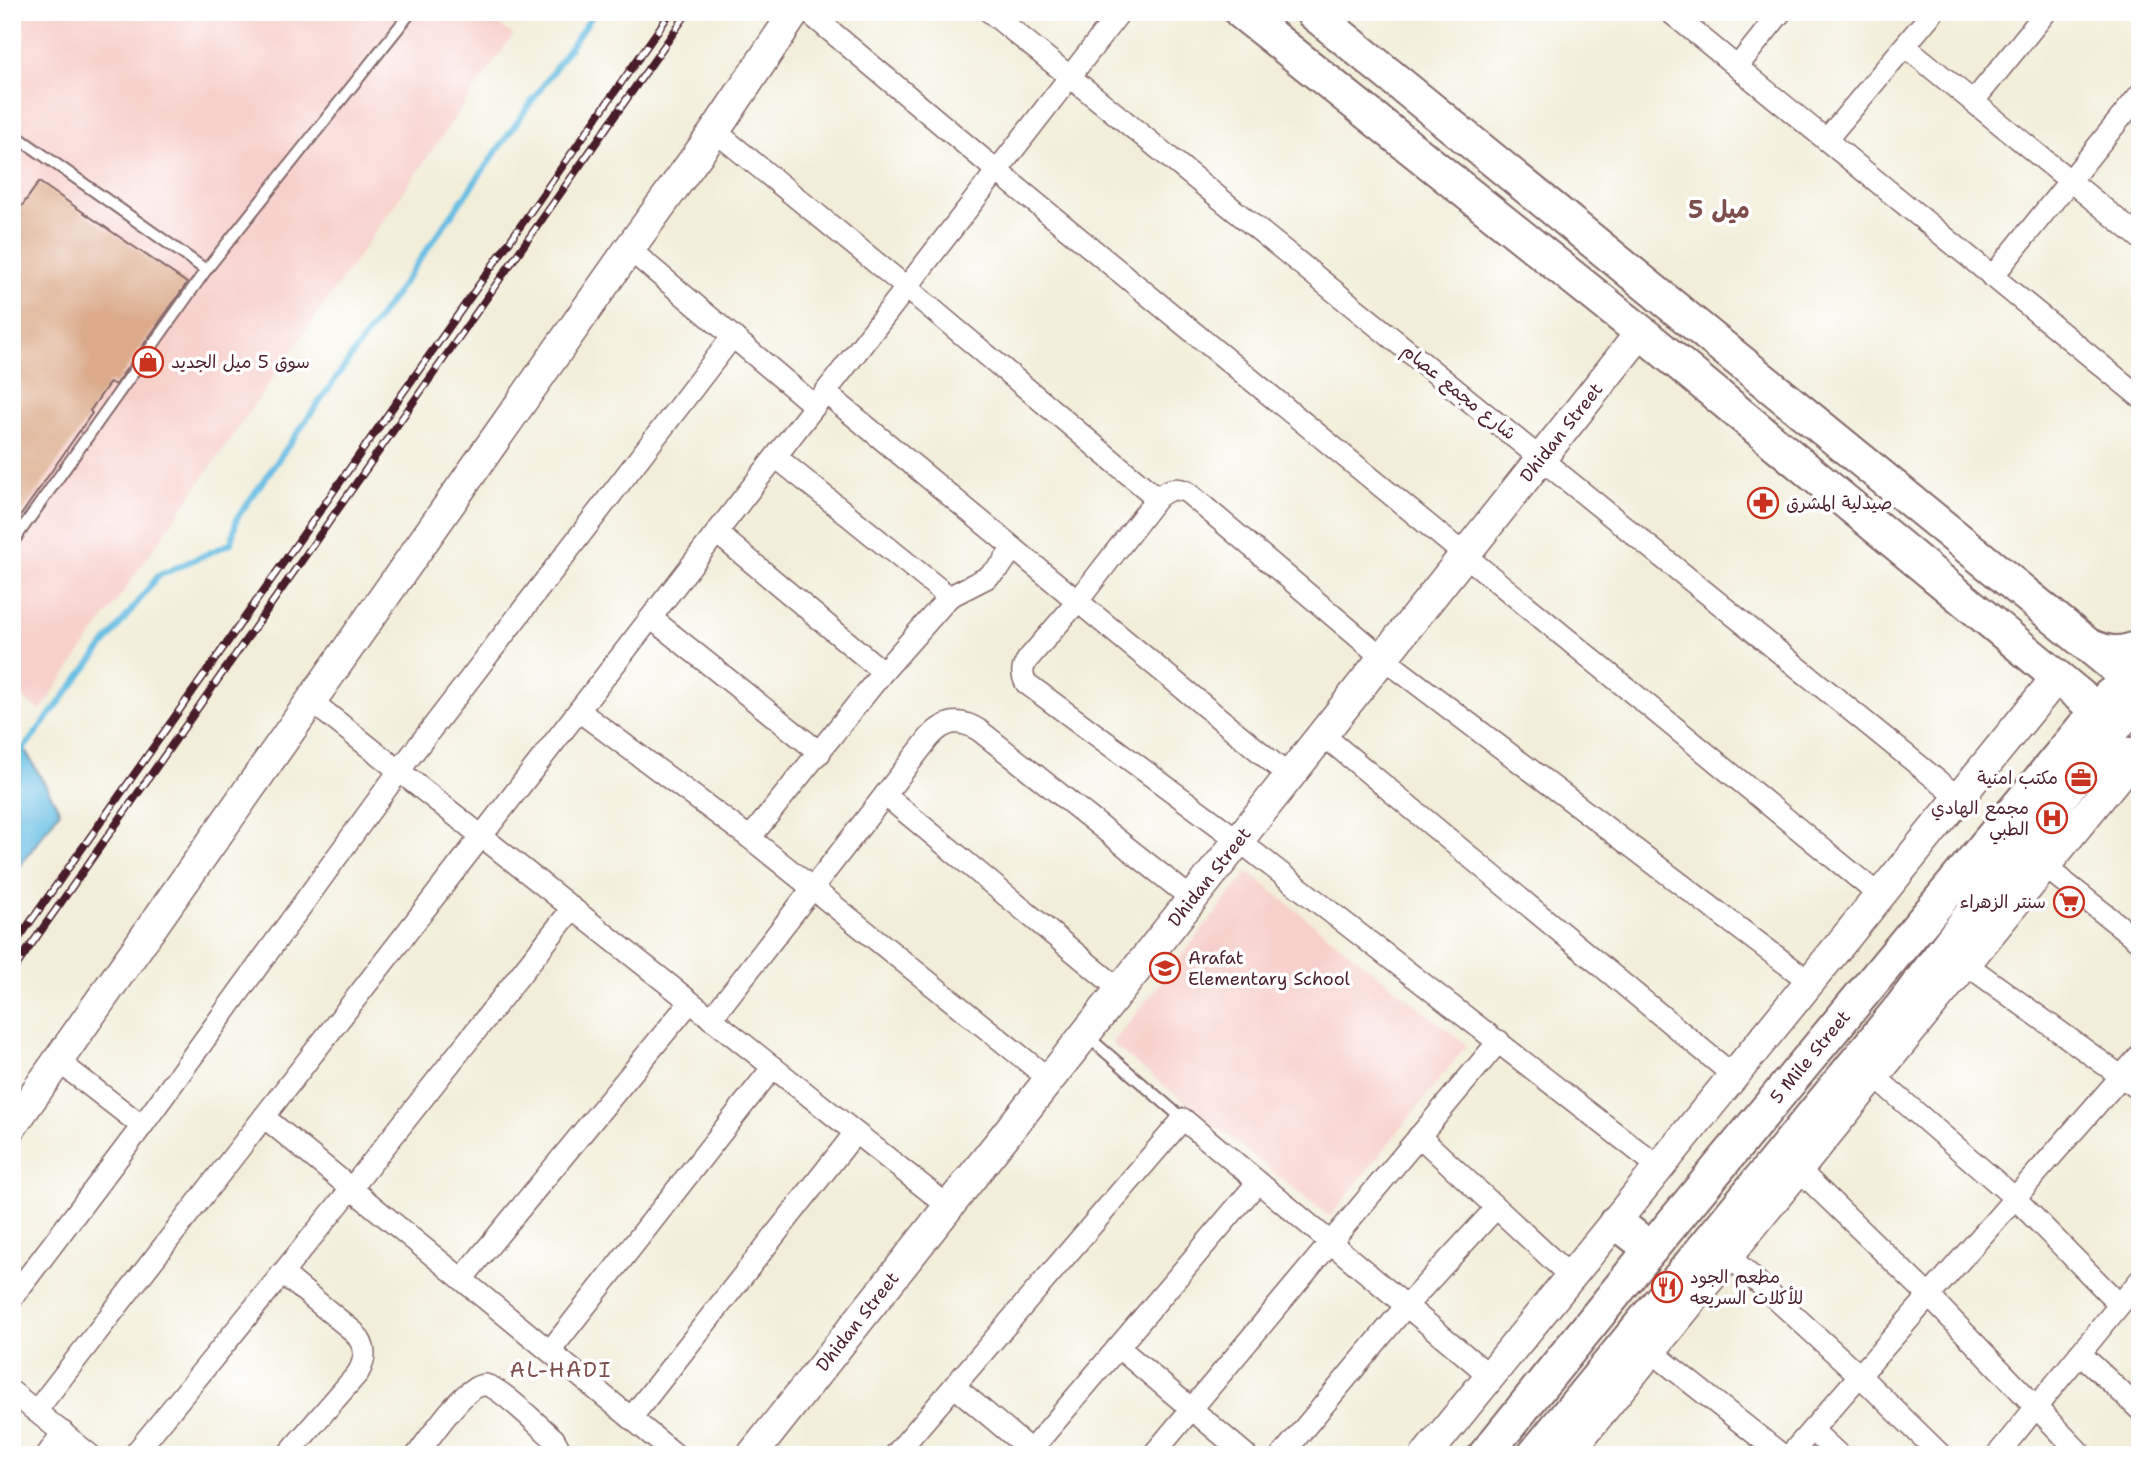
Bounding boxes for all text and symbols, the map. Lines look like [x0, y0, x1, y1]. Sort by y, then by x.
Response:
district label: 5 ميل [1688, 194, 1750, 226]
street label: شارع مجمع عصام [1396, 339, 1521, 447]
shop icon: سوق 5 ميل الجديد [131, 345, 165, 379]
place label: سوق 5 ميل الجديد [171, 350, 310, 374]
street label: Dhidan Street [1515, 378, 1608, 487]
pharmacy icon: صيدلية المشرق [1746, 486, 1780, 520]
place label: صيدلية المشرق [1786, 491, 1892, 515]
office icon: مكتب امنية [2064, 761, 2098, 795]
place label: مكتب امنية [1977, 766, 2058, 790]
place label: مجمع الهادي الطبي [1931, 796, 2029, 845]
hospital icon: مجمع الهادي الطبي [2035, 801, 2069, 835]
street label: Dhidan Street [1163, 822, 1256, 932]
supermarket icon: سنتر الزهراء [2052, 885, 2086, 919]
place label: سنتر الزهراء [1960, 890, 2046, 914]
place label: Arafat Elementary School [1188, 946, 1351, 991]
school or university icon: Arafat Elementary School [1148, 951, 1182, 985]
street label: 5 Mile Street [1765, 1005, 1856, 1108]
place label: مطعم الجود للأكلات السريعه [1690, 1265, 1803, 1310]
street label: Dhidan Street [811, 1267, 904, 1376]
restaurant icon: مطعم الجود للأكلات السريعه [1650, 1270, 1684, 1304]
district label: AL-HADI [510, 1356, 612, 1384]

